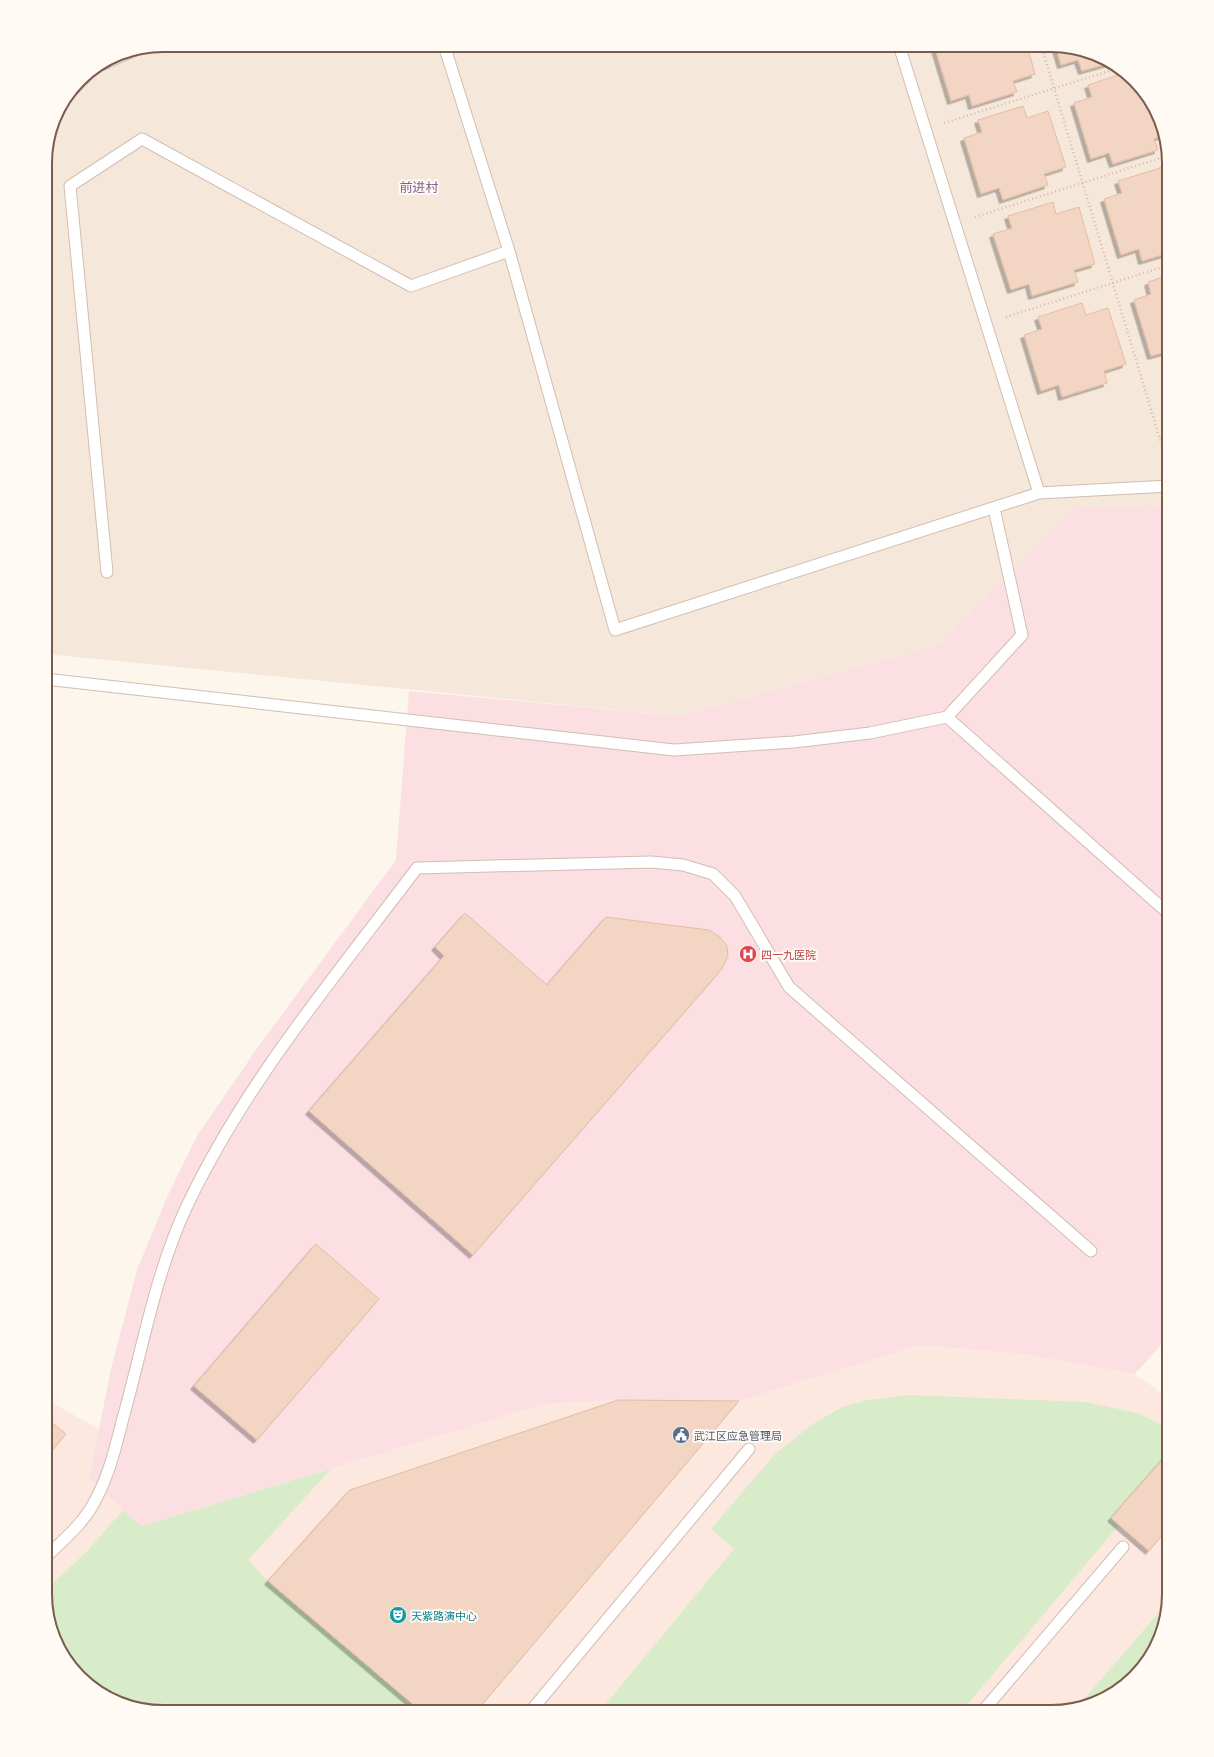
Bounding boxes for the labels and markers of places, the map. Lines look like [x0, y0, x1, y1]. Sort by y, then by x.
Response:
hospital icon: 四一九医院 [738, 944, 758, 964]
place label: 四一九医院 [761, 947, 816, 962]
public building icon: 武江区应急管理局 [671, 1425, 691, 1445]
place label: 武江区应急管理局 [694, 1428, 782, 1443]
theatre icon: 天紫路演中心 [388, 1605, 408, 1625]
place label: 天紫路演中心 [411, 1608, 477, 1623]

